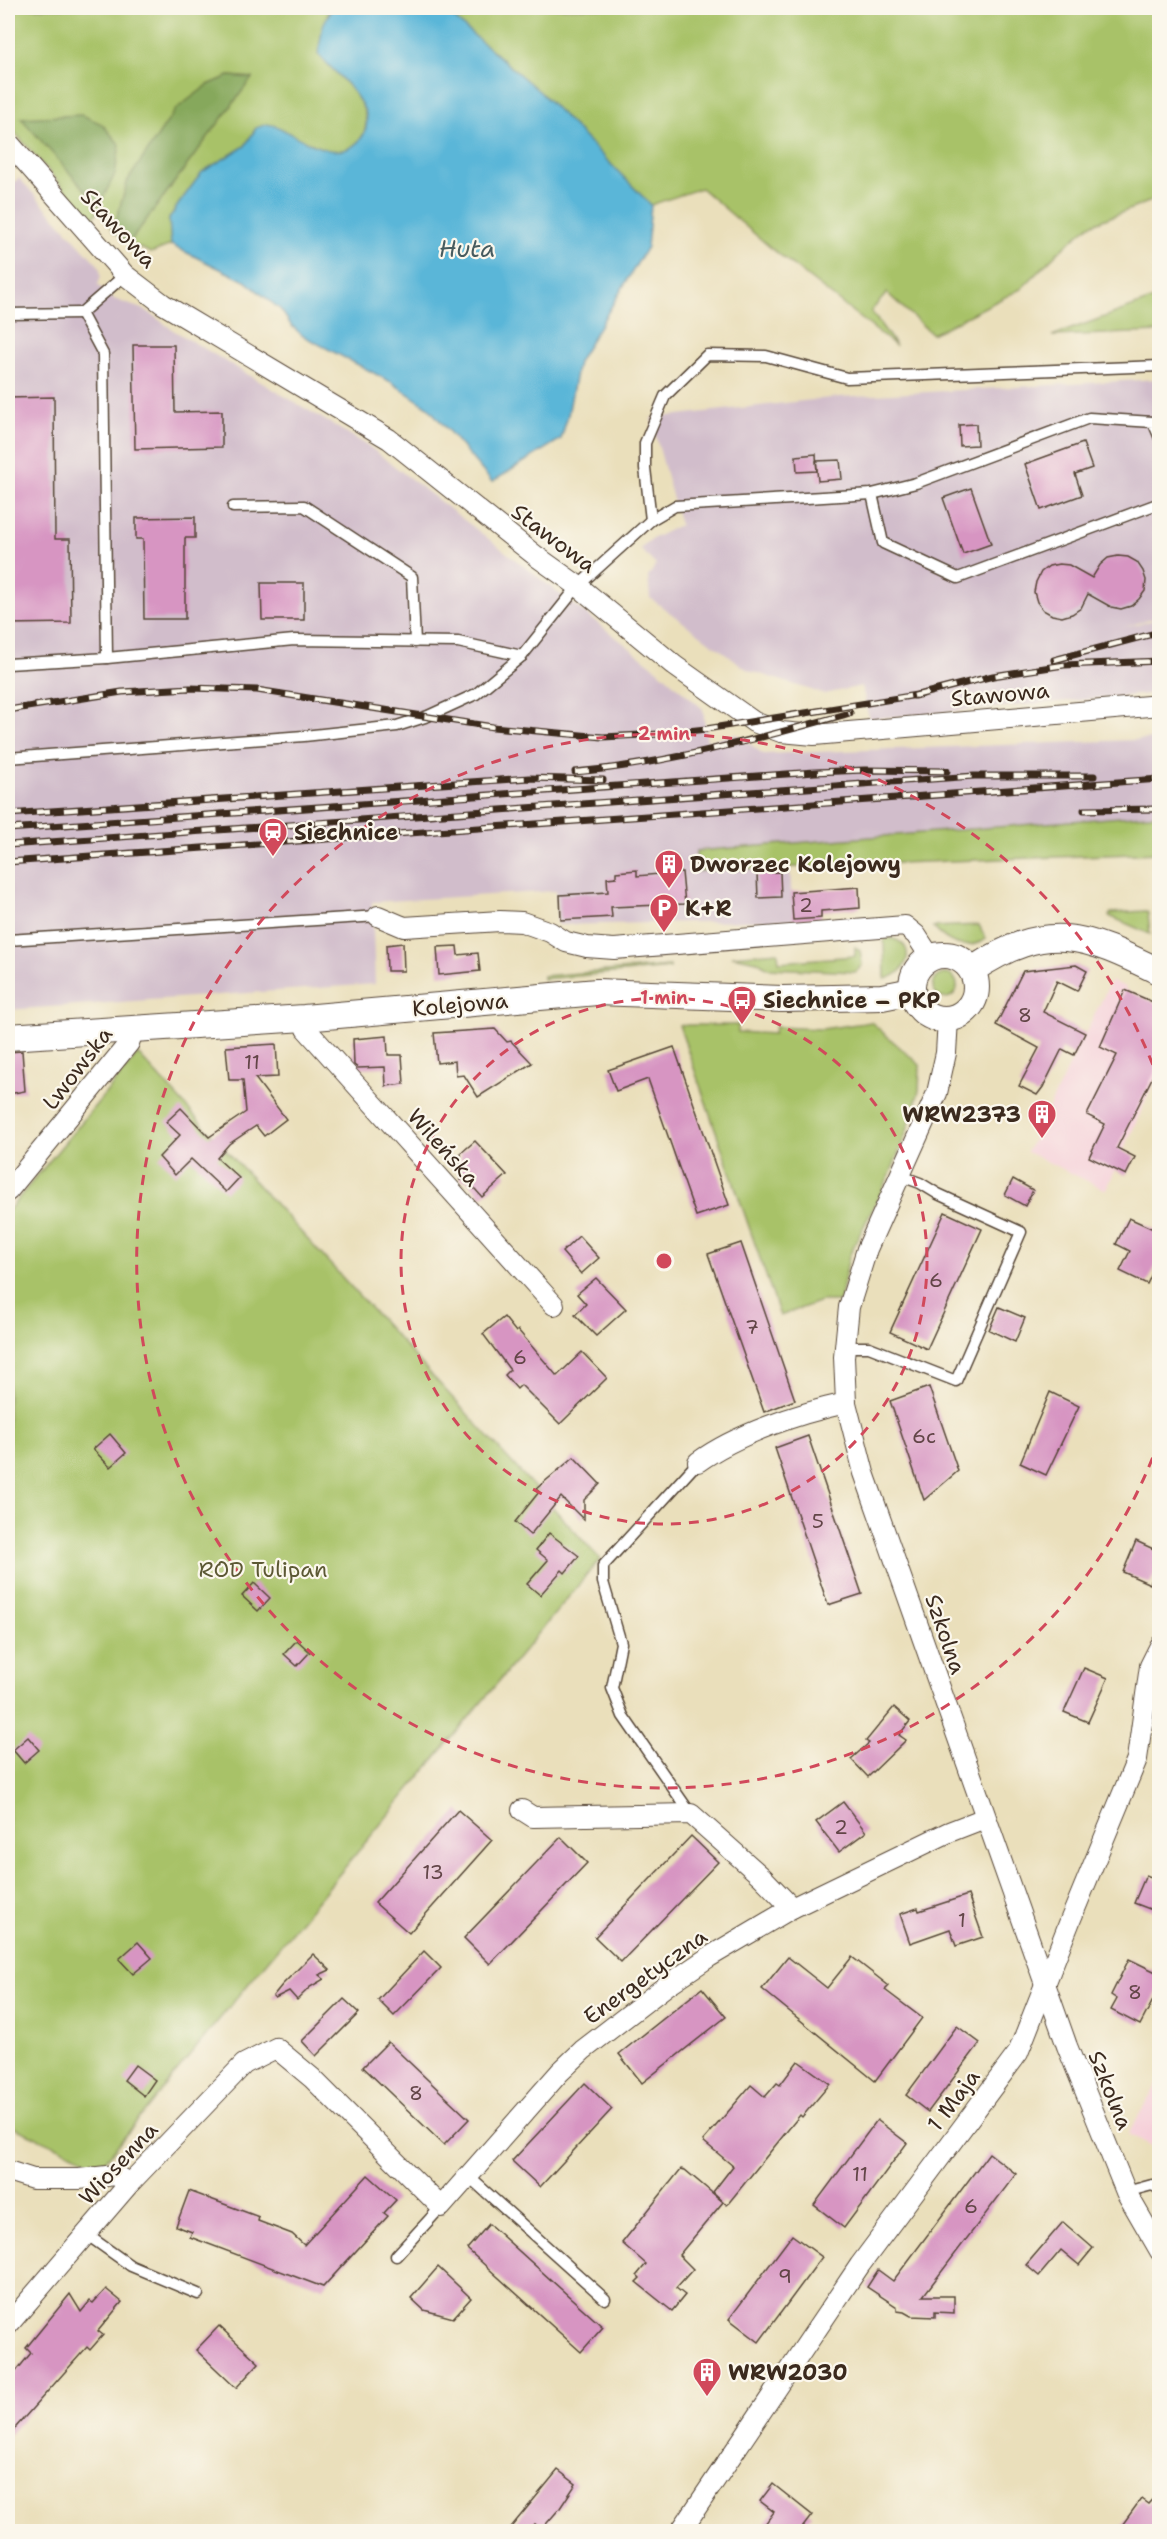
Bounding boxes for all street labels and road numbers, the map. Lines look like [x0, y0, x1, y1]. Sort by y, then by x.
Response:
street label: Stawowa [74, 182, 163, 275]
street label: Stawowa [506, 497, 602, 580]
street label: Stawowa [950, 676, 1051, 713]
street label: Kolejowa [411, 986, 510, 1023]
street label: Lwowska [36, 1021, 119, 1116]
street label: Wileńska [401, 1102, 487, 1193]
street label: Szkolna [918, 1590, 973, 1678]
street label: Energetyczna [578, 1922, 713, 2031]
street label: Szkolna [1082, 2046, 1140, 2134]
street label: 1 Maja [921, 2063, 986, 2137]
street label: Wiosenna [73, 2115, 164, 2211]

